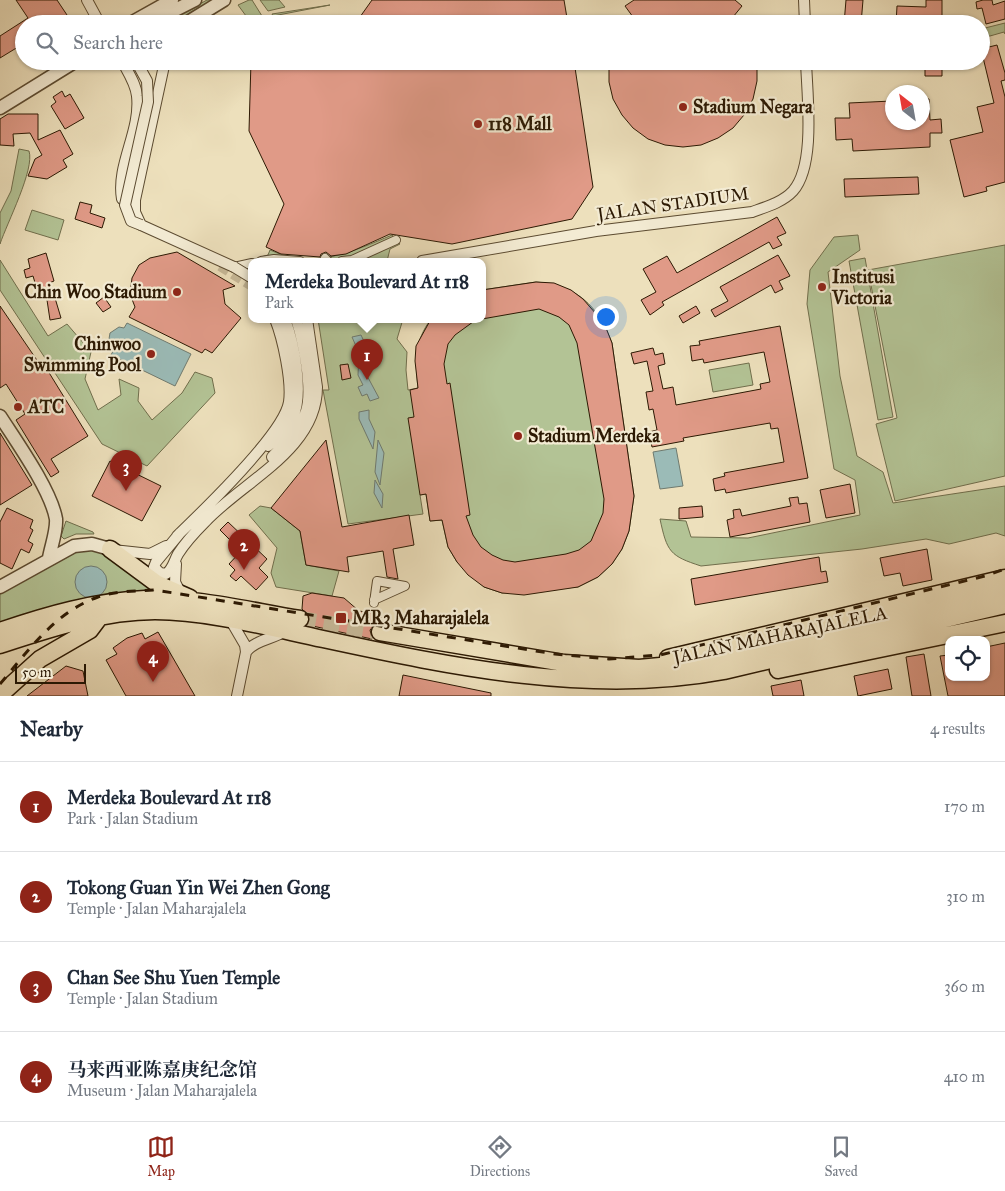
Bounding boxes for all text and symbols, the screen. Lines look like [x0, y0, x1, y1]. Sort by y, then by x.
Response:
search box [15, 15, 990, 70]
icon: search [33, 29, 61, 57]
text: Search here [73, 31, 163, 54]
north arrow [885, 85, 930, 130]
place label: Stadium Negara [693, 96, 813, 119]
marker: Stadium Negara [677, 101, 689, 113]
place label: 118 Mall [488, 113, 553, 135]
marker: 118 Mall [472, 118, 484, 130]
street label: JALAN STADIUM [594, 182, 751, 227]
popup [248, 258, 486, 323]
place label: Institusi Victoria [831, 266, 896, 309]
text: Merdeka Boulevard At 118 [265, 270, 469, 293]
place label: Chin Woo Stadium [25, 281, 168, 303]
marker: Institusi Victoria [816, 281, 828, 293]
marker: Chin Woo Stadium [171, 286, 183, 298]
text: Park [265, 293, 294, 312]
your location [593, 304, 619, 330]
place label: Chinwoo Swimming Pool [24, 333, 142, 377]
pin: 1 [351, 339, 383, 380]
marker: Chinwoo Swimming Pool [145, 348, 157, 360]
place label: ATC [27, 396, 64, 418]
marker: ATC [12, 401, 24, 413]
place label: Stadium Merdeka [528, 425, 660, 447]
marker: Stadium Merdeka [512, 430, 524, 442]
pin: 3 [110, 450, 142, 491]
pin: 2 [228, 529, 260, 570]
street label: JALAN MAHARAJALELA [669, 602, 889, 670]
place label: MR3 Maharajalela [352, 607, 490, 630]
marker: MR3 Maharajalela [334, 611, 348, 625]
map controls [945, 636, 990, 681]
button: locate [945, 636, 990, 681]
pin: 4 [137, 641, 169, 682]
scale bar [15, 661, 86, 684]
text: 50 m [22, 664, 51, 681]
text: Nearby [20, 716, 83, 742]
text: 4 results [930, 719, 985, 738]
text: Merdeka Boulevard At 118 [67, 786, 271, 809]
text: 1 [33, 797, 39, 816]
text: 170 m [944, 797, 985, 816]
text: Park · Jalan Stadium [67, 809, 198, 828]
text: Tokong Guan Yin Wei Zhen Gong [67, 876, 330, 899]
text: 2 [32, 887, 40, 906]
text: 310 m [946, 887, 985, 906]
text: Temple · Jalan Maharajalela [67, 899, 246, 918]
text: Chan See Shu Yuen Temple [67, 966, 280, 989]
text: 3 [33, 977, 39, 996]
text: 360 m [944, 977, 985, 996]
text: Temple · Jalan Stadium [67, 989, 218, 1008]
text: 马来西亚陈嘉庚纪念馆 [67, 1058, 257, 1081]
text: 4 [32, 1067, 40, 1086]
text: 410 m [944, 1067, 985, 1086]
text: Museum · Jalan Maharajalela [67, 1081, 257, 1100]
tab: Map [147, 1133, 175, 1180]
tab: Directions [470, 1133, 530, 1180]
tab: Saved [825, 1133, 858, 1180]

